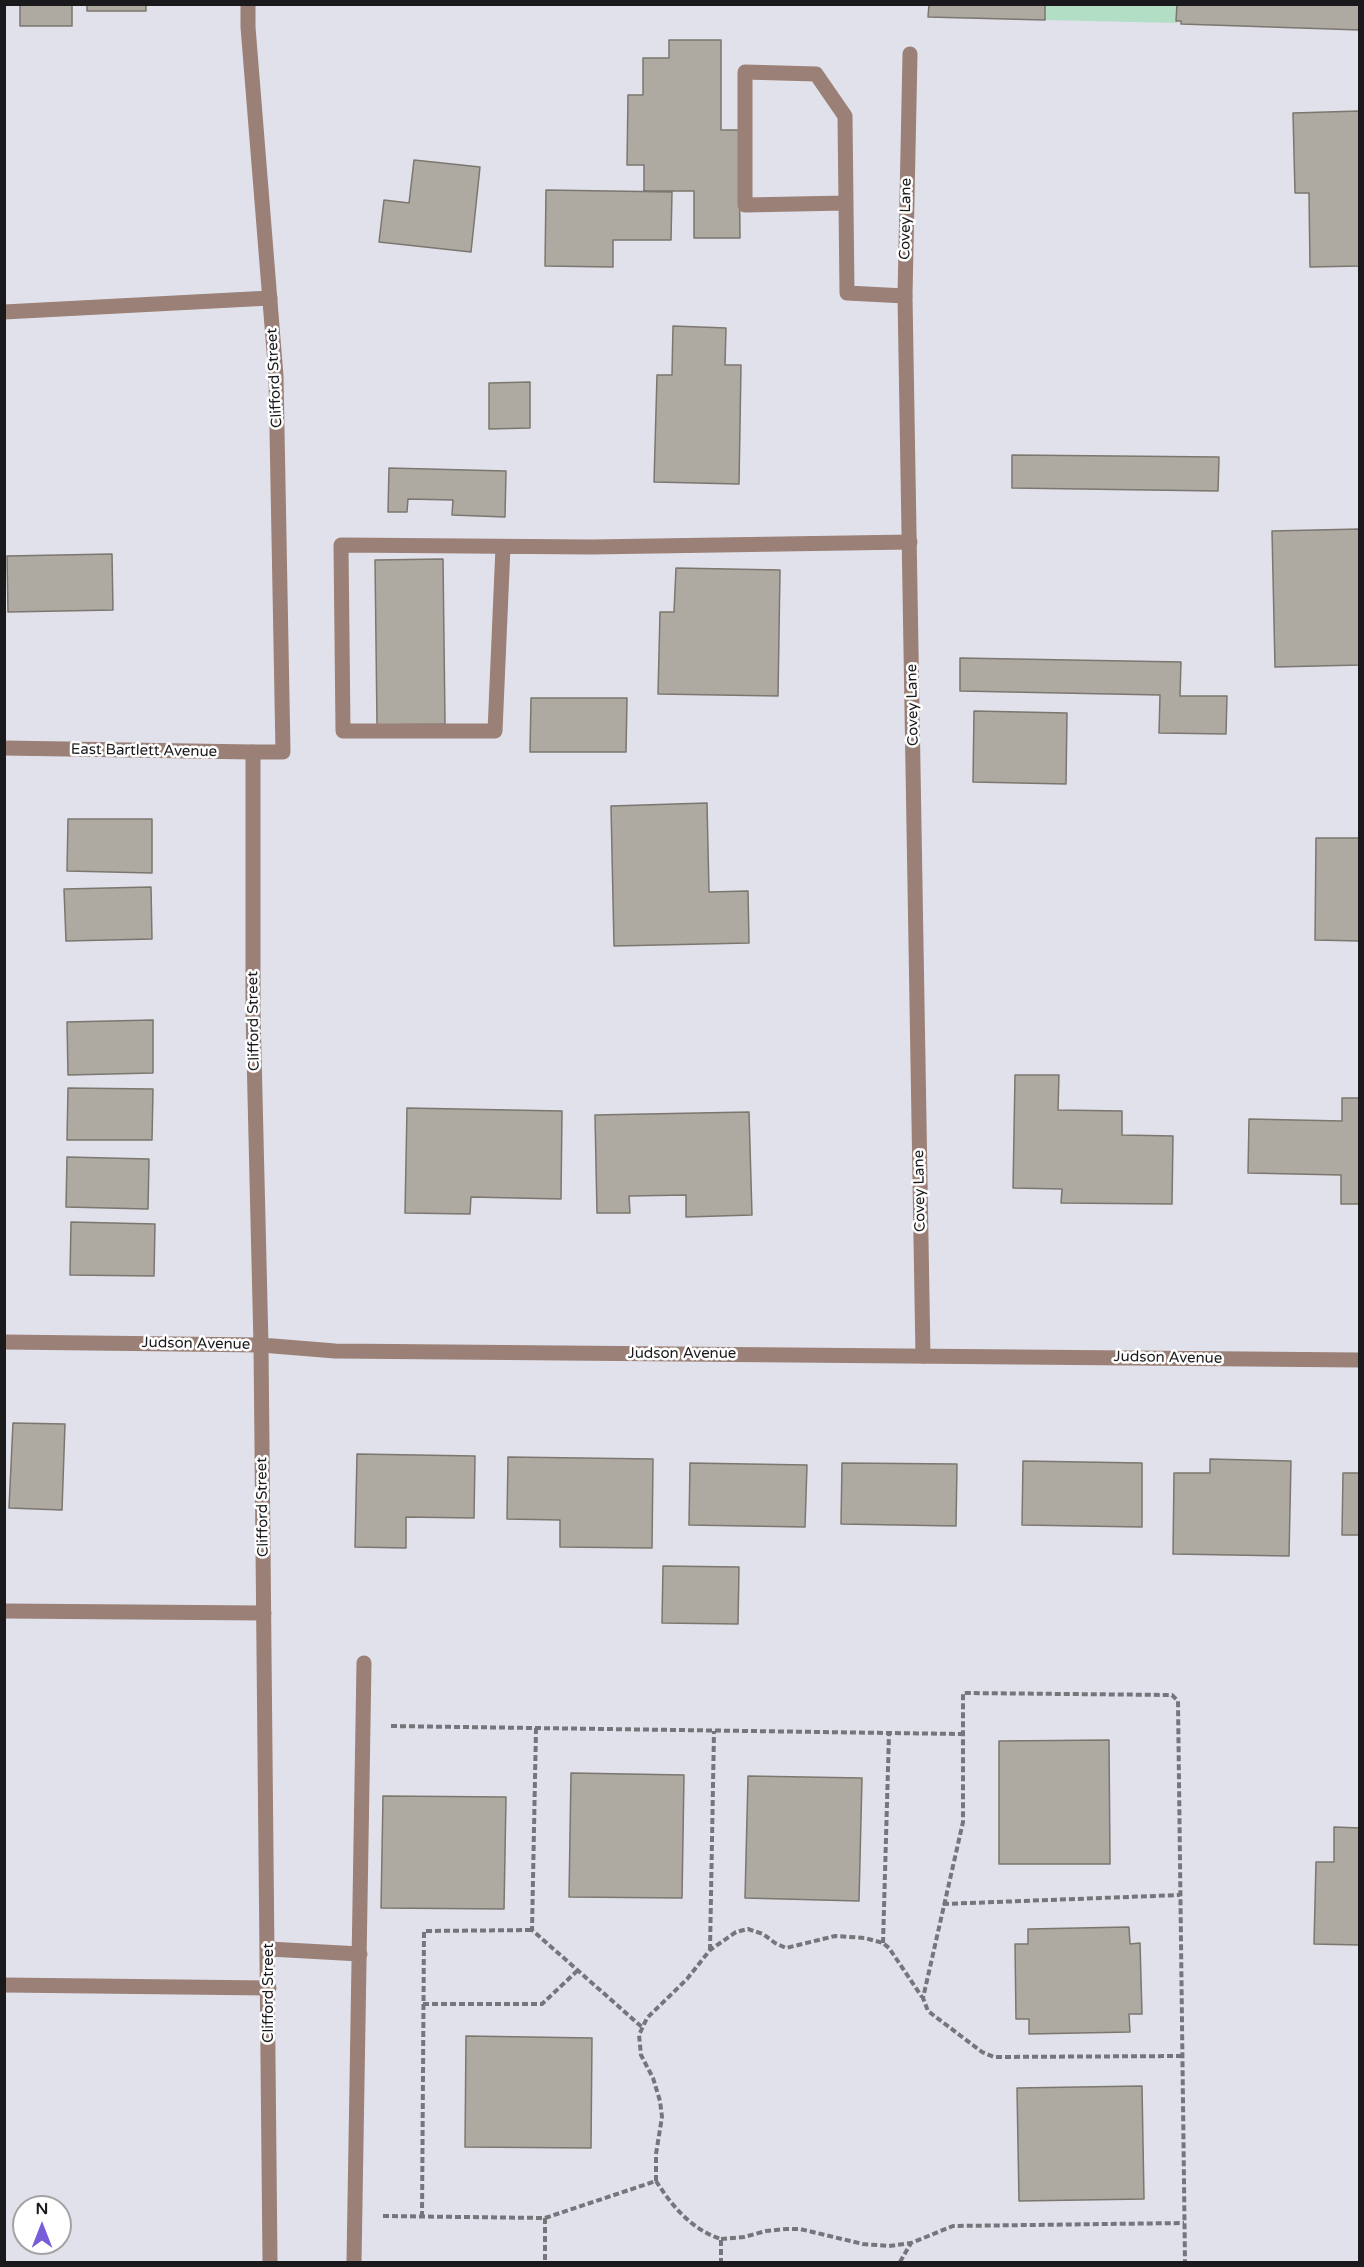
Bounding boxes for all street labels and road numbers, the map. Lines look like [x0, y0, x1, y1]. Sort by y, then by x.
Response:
street label: Covey Lane [896, 178, 916, 260]
street label: Clifford Street [263, 328, 287, 428]
street label: Covey Lane [903, 664, 923, 746]
street label: East Bartlett Avenue [71, 741, 217, 761]
street label: Clifford Street [244, 971, 264, 1071]
street label: Covey Lane [910, 1150, 930, 1232]
street label: Judson Avenue [142, 1334, 250, 1354]
street label: Judson Avenue [628, 1345, 736, 1363]
street label: Judson Avenue [1114, 1348, 1222, 1368]
street label: Clifford Street [253, 1457, 273, 1557]
street label: Clifford Street [260, 1943, 278, 2043]

